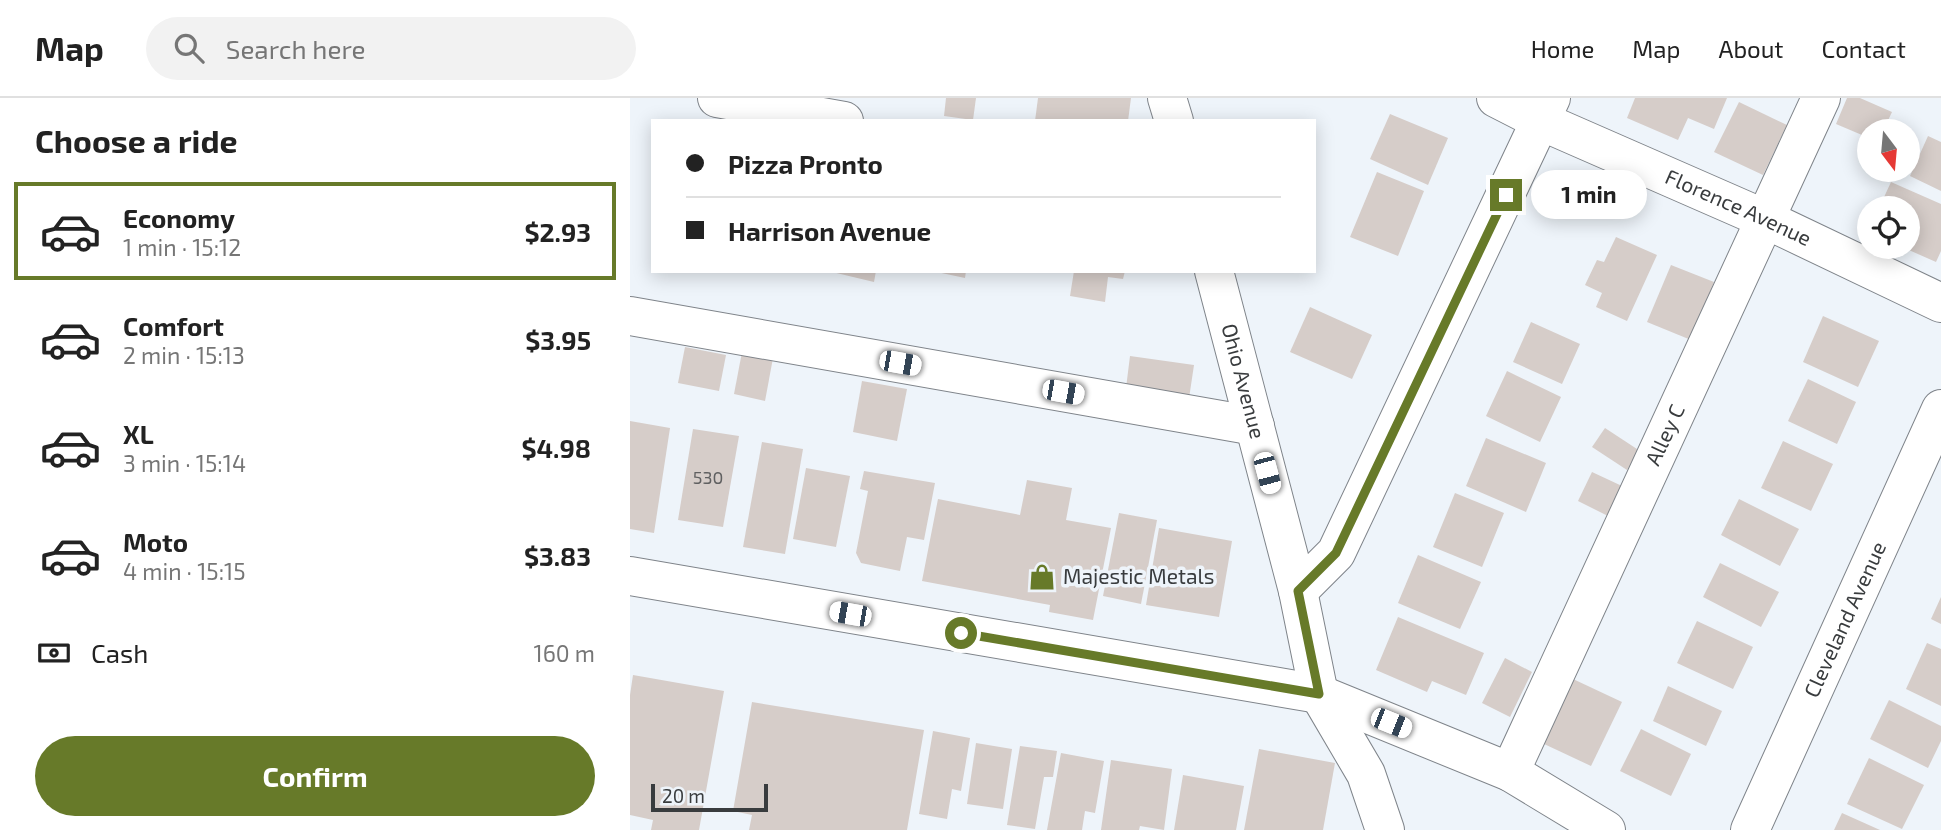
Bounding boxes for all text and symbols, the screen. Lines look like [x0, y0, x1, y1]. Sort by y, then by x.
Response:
search box [146, 17, 636, 80]
text: Map [35, 28, 104, 68]
icon: search [170, 29, 208, 67]
text: Search here [226, 33, 365, 64]
text: Home [1531, 34, 1594, 63]
text: Map [1632, 34, 1680, 63]
text: About [1718, 34, 1784, 63]
text: Contact [1822, 34, 1906, 63]
north arrow [1857, 119, 1920, 182]
map controls [1857, 119, 1920, 259]
text: Choose a ride [35, 121, 238, 159]
text: Pizza Pronto [728, 148, 883, 179]
street label: Florence Avenue [1662, 163, 1816, 250]
callout: 1 min [1530, 170, 1646, 220]
route end [1490, 179, 1522, 211]
text: 1 min [1561, 180, 1617, 208]
button: locate [1857, 196, 1920, 259]
icon: car [39, 200, 102, 263]
text: Economy [123, 202, 235, 233]
text: Harrison Avenue [728, 215, 931, 246]
text: $2.93 [524, 216, 591, 247]
text: 1 min · 15:12 [123, 233, 241, 261]
icon: car [39, 308, 102, 371]
text: Comfort [123, 310, 224, 341]
street label: Ohio Avenue [1217, 321, 1271, 441]
text: $3.95 [525, 324, 591, 355]
text: 2 min · 15:13 [123, 341, 245, 369]
car [878, 349, 923, 377]
car [1041, 378, 1086, 406]
street label: Alley C [1639, 400, 1689, 469]
icon: car [39, 416, 102, 479]
text: XL [123, 418, 154, 449]
text: $4.98 [521, 432, 591, 463]
text: 3 min · 15:14 [123, 449, 246, 477]
car [1252, 450, 1283, 496]
house number: 530 [693, 466, 723, 488]
icon: car [39, 524, 102, 587]
text: Moto [123, 526, 188, 557]
street label: Cleveland Avenue [1798, 537, 1890, 701]
text: $3.83 [524, 540, 591, 571]
text: 4 min · 15:15 [123, 557, 246, 585]
shop icon: Majestic Metals [1027, 562, 1057, 592]
place label: Majestic Metals [1063, 563, 1214, 589]
car [828, 600, 873, 628]
route start [945, 617, 977, 649]
icon: cash [35, 634, 73, 672]
text: Cash [91, 637, 148, 668]
text: 160 m [534, 639, 595, 667]
car [1368, 705, 1415, 741]
button: Confirm [35, 736, 595, 816]
scale bar [651, 781, 768, 813]
text: 20 m [662, 784, 705, 807]

